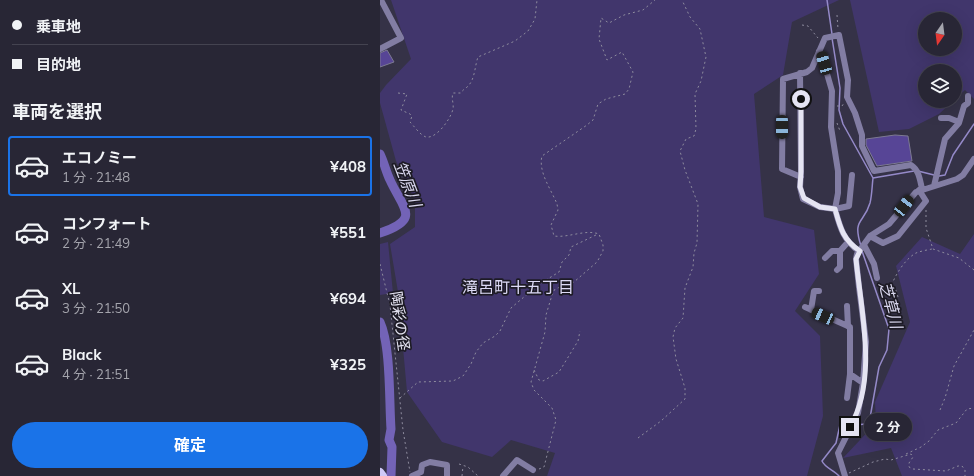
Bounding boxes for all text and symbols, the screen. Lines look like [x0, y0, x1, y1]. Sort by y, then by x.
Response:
north arrow [918, 12, 962, 56]
map controls [918, 12, 962, 108]
text: 乗車地 [36, 17, 81, 36]
car [815, 50, 833, 76]
text: 目的地 [36, 55, 81, 74]
button: layers [918, 64, 962, 108]
route start [792, 90, 810, 108]
text: 車両を選択 [12, 100, 102, 123]
car [776, 115, 788, 139]
icon: car [14, 148, 50, 184]
text: エコノミー [62, 148, 137, 167]
text: ¥408 [330, 157, 366, 176]
water label: 笠原川 [390, 158, 427, 212]
text: 1 分 · 21:48 [62, 169, 130, 185]
car [892, 193, 916, 219]
icon: car [14, 214, 50, 250]
text: コンフォート [62, 214, 152, 233]
text: ¥551 [330, 223, 366, 242]
text: 2 分 · 21:49 [62, 235, 130, 251]
district label: 滝呂町十五丁目 [462, 277, 574, 297]
text: XL [62, 279, 80, 298]
water label: 芝草川 [875, 279, 907, 333]
icon: car [14, 280, 50, 316]
text: ¥694 [330, 289, 366, 308]
street label: 陶彩の径 [386, 290, 414, 352]
text: 3 分 · 21:50 [62, 300, 130, 316]
car [810, 306, 836, 326]
text: Black [62, 345, 101, 364]
icon: car [14, 346, 50, 382]
text: ¥325 [330, 355, 366, 374]
text: 4 分 · 21:51 [62, 366, 130, 382]
callout: 2 分 [864, 413, 912, 441]
route end [841, 418, 859, 436]
text: 2 分 [876, 419, 900, 435]
button: 確定 [12, 422, 368, 468]

